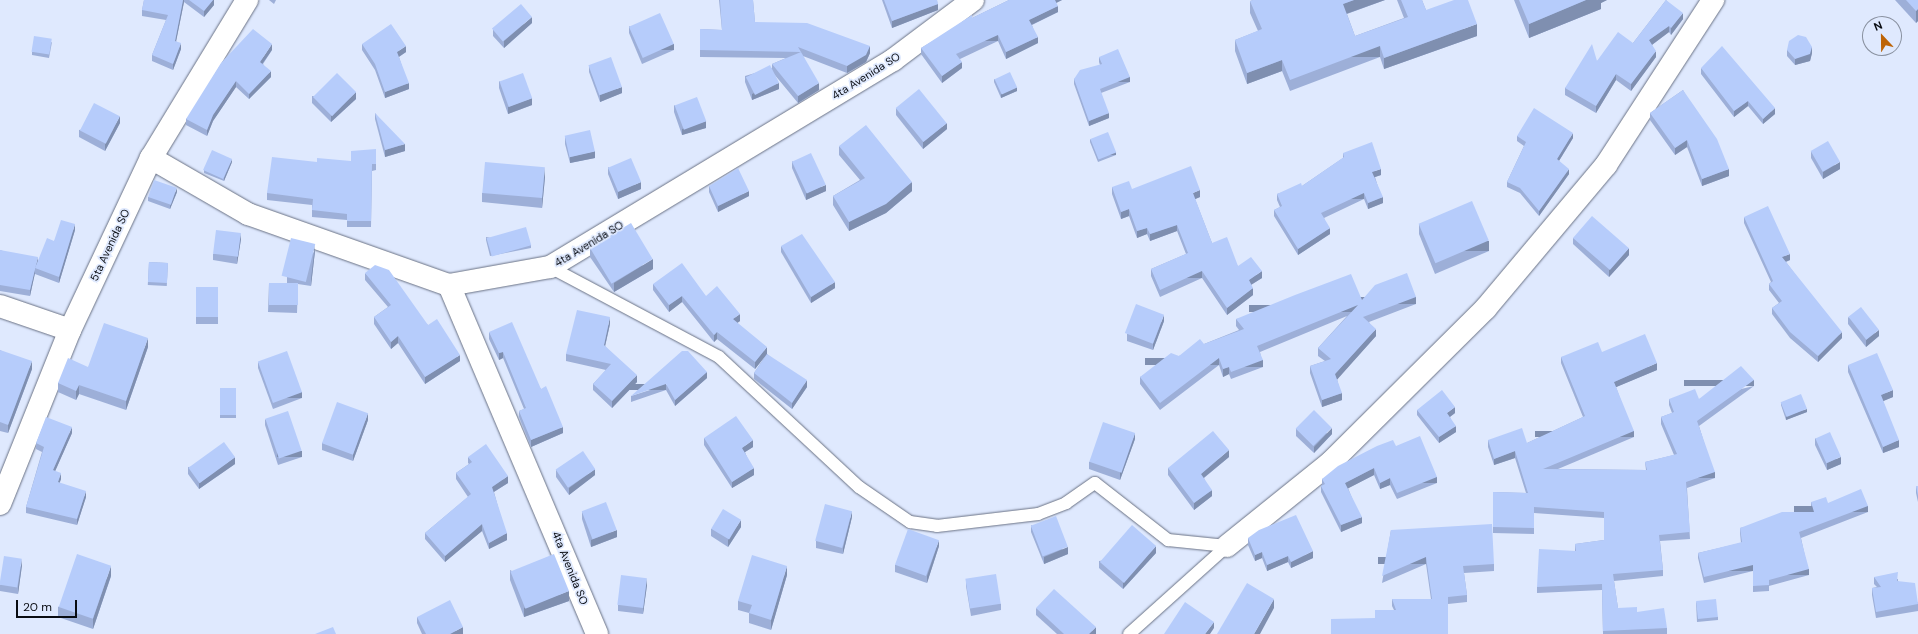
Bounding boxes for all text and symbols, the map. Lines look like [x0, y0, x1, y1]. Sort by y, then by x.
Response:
north arrow [1862, 16, 1902, 56]
text: N [1872, 18, 1884, 34]
street label: 4ta Avenida SO [829, 50, 903, 102]
street label: 5ta Avenida SO [88, 207, 132, 283]
street label: 4ta Avenida SO [552, 218, 626, 270]
street label: 4ta Avenida SO [549, 529, 591, 607]
scale bar [18, 592, 79, 618]
text: 20 m [23, 599, 52, 615]

